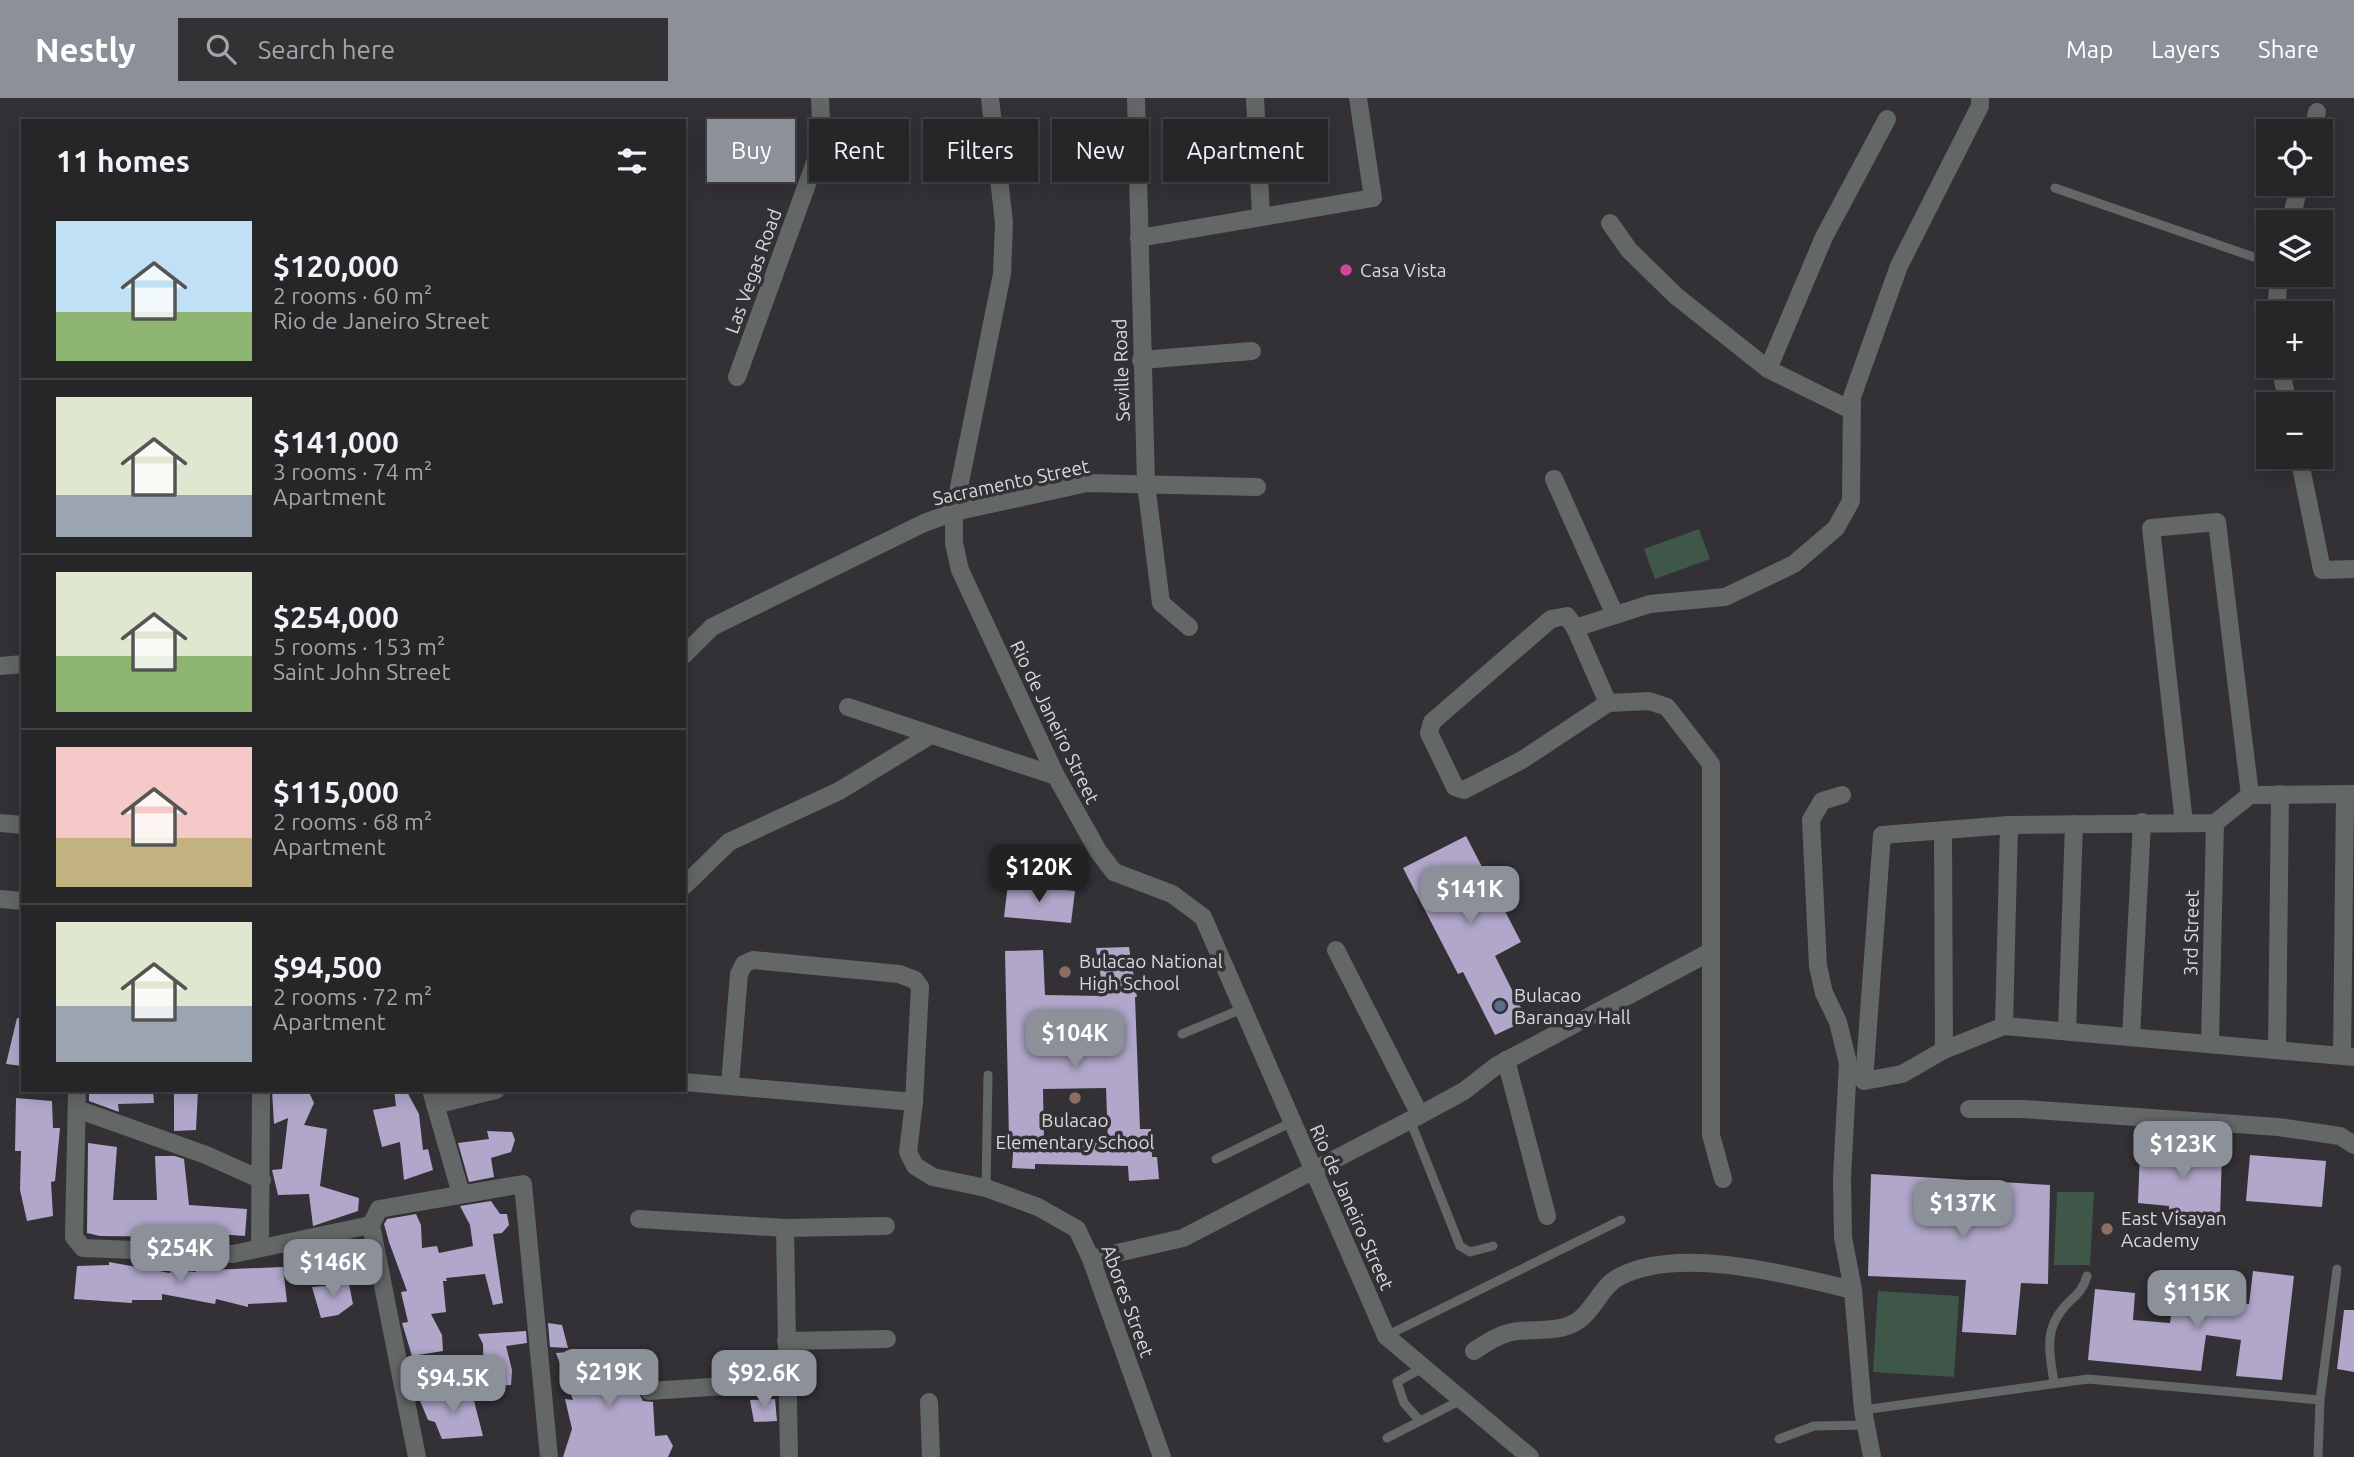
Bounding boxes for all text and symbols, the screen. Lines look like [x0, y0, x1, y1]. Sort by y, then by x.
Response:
search box [178, 18, 668, 81]
icon: search [202, 30, 240, 68]
text: Nestly [35, 31, 136, 68]
text: Search here [258, 35, 395, 64]
text: Map [2066, 36, 2113, 63]
text: Layers [2151, 36, 2220, 63]
text: Share [2258, 36, 2319, 63]
chip: Buy [707, 119, 795, 182]
chip: Rent [809, 119, 909, 182]
chip: Filters [923, 119, 1038, 182]
chip: New [1052, 119, 1149, 182]
chip: Apartment [1163, 119, 1328, 182]
map controls [2256, 119, 2333, 469]
button: locate [2256, 119, 2333, 196]
icon: filters [613, 142, 651, 180]
text: 11 homes [56, 144, 190, 178]
street label: Las Vegas Road [720, 206, 786, 336]
button: layers [2256, 210, 2333, 287]
icon: home [112, 249, 196, 333]
text: $120,000 [273, 249, 399, 283]
place label: Casa Vista [1360, 259, 1447, 281]
marker: Casa Vista [1338, 262, 1354, 278]
text: 2 rooms · 60 m² [273, 283, 432, 308]
button: + [2256, 301, 2333, 378]
text: Rio de Janeiro Street [273, 308, 489, 333]
street label: Seville Road [1108, 318, 1134, 422]
button: − [2256, 392, 2333, 469]
icon: home [112, 425, 196, 509]
text: $141,000 [273, 425, 399, 459]
street label: Sacramento Street [931, 455, 1092, 509]
text: 3 rooms · 74 m² [273, 459, 432, 484]
text: Apartment [273, 484, 386, 509]
icon: home [112, 600, 196, 684]
text: $254,000 [273, 600, 399, 634]
text: 5 rooms · 153 m² [273, 634, 445, 659]
street label: Rio de Janeiro Street [1006, 637, 1104, 808]
text: Saint John Street [273, 659, 450, 684]
icon: home [112, 775, 196, 859]
text: $115,000 [273, 775, 399, 809]
text: 2 rooms · 68 m² [273, 809, 432, 834]
text: Apartment [273, 834, 386, 859]
pin: $120K [990, 844, 1088, 904]
text: $120K [1005, 854, 1073, 879]
pin: $141K [1421, 866, 1519, 926]
text: $141K [1436, 876, 1504, 901]
street label: 3rd Street [2179, 889, 2203, 976]
icon: home [112, 950, 196, 1034]
text: $94,500 [273, 950, 382, 984]
place label: Bulacao National High School [1079, 950, 1223, 994]
marker: Bulacao National High School [1057, 964, 1073, 980]
text: 2 rooms · 72 m² [273, 984, 432, 1009]
place label: Bulacao Barangay Hall [1514, 984, 1631, 1028]
marker: Bulacao Barangay Hall [1492, 998, 1508, 1014]
text: Apartment [273, 1009, 386, 1034]
pin: $104K [1026, 1010, 1124, 1070]
text: $104K [1041, 1020, 1109, 1045]
marker: Bulacao Elementary School [1067, 1090, 1083, 1106]
place label: Bulacao Elementary School [995, 1109, 1155, 1153]
street label: Rio de Janeiro Street [1306, 1121, 1399, 1294]
pin: $123K [2134, 1122, 2232, 1181]
text: $123K [2149, 1131, 2217, 1156]
pin: $137K [1914, 1180, 2012, 1240]
text: $137K [1929, 1190, 1997, 1215]
place label: East Visayan Academy [2121, 1207, 2227, 1251]
marker: East Visayan Academy [2099, 1221, 2115, 1237]
pin: $254K [131, 1226, 229, 1285]
text: $254K [146, 1235, 214, 1260]
pin: $146K [284, 1240, 382, 1299]
street label: Abores Street [1098, 1242, 1159, 1361]
text: $146K [299, 1249, 367, 1274]
pin: $115K [2148, 1270, 2246, 1330]
text: $115K [2163, 1280, 2231, 1305]
pin: $219K [560, 1350, 658, 1409]
pin: $92.6K [707, 1350, 821, 1410]
pin: $94.5K [396, 1356, 510, 1415]
text: $219K [575, 1359, 643, 1384]
text: $92.6K [728, 1360, 800, 1385]
text: $94.5K [417, 1365, 489, 1390]

